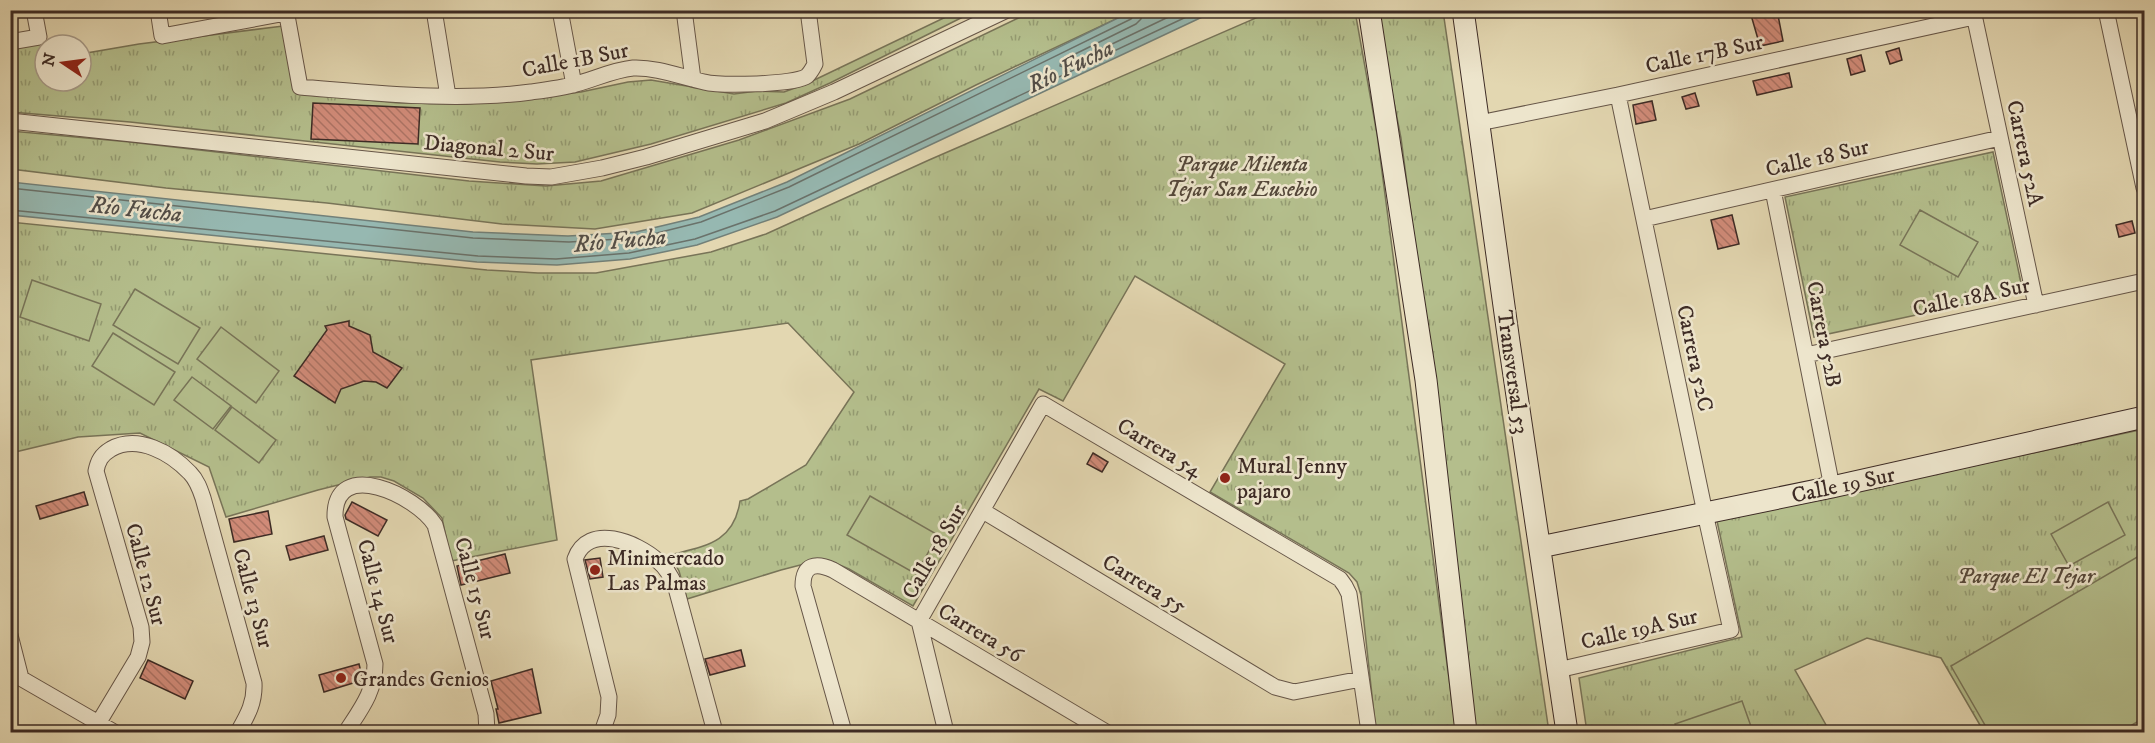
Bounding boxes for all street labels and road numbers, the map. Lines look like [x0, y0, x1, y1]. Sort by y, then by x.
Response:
street label: Calle 17B Sur [1643, 29, 1766, 80]
street label: Calle 1B Sur [520, 37, 632, 84]
street label: Carrera 52A [2000, 98, 2049, 210]
street label: Diagonal 2 Sur [423, 129, 556, 168]
street label: Calle 18 Sur [1763, 133, 1872, 183]
street label: Calle 18A Sur [1910, 272, 2033, 323]
street label: Carrera 52B [1800, 279, 1847, 390]
street label: Carrera 52C [1670, 303, 1719, 414]
street label: Transversal 53 [1490, 309, 1535, 436]
street label: Carrera 54 [1112, 412, 1208, 485]
street label: Calle 19 Sur [1789, 461, 1898, 510]
street label: Calle 18 Sur [896, 499, 973, 604]
street label: Calle 12 Sur [119, 520, 172, 629]
street label: Calle 15 Sur [448, 534, 501, 643]
street label: Calle 14 Sur [351, 536, 405, 647]
street label: Calle 13 Sur [226, 545, 279, 652]
street label: Carrera 55 [1097, 549, 1191, 620]
street label: Carrera 56 [933, 597, 1029, 670]
street label: Calle 19A Sur [1578, 603, 1701, 656]

